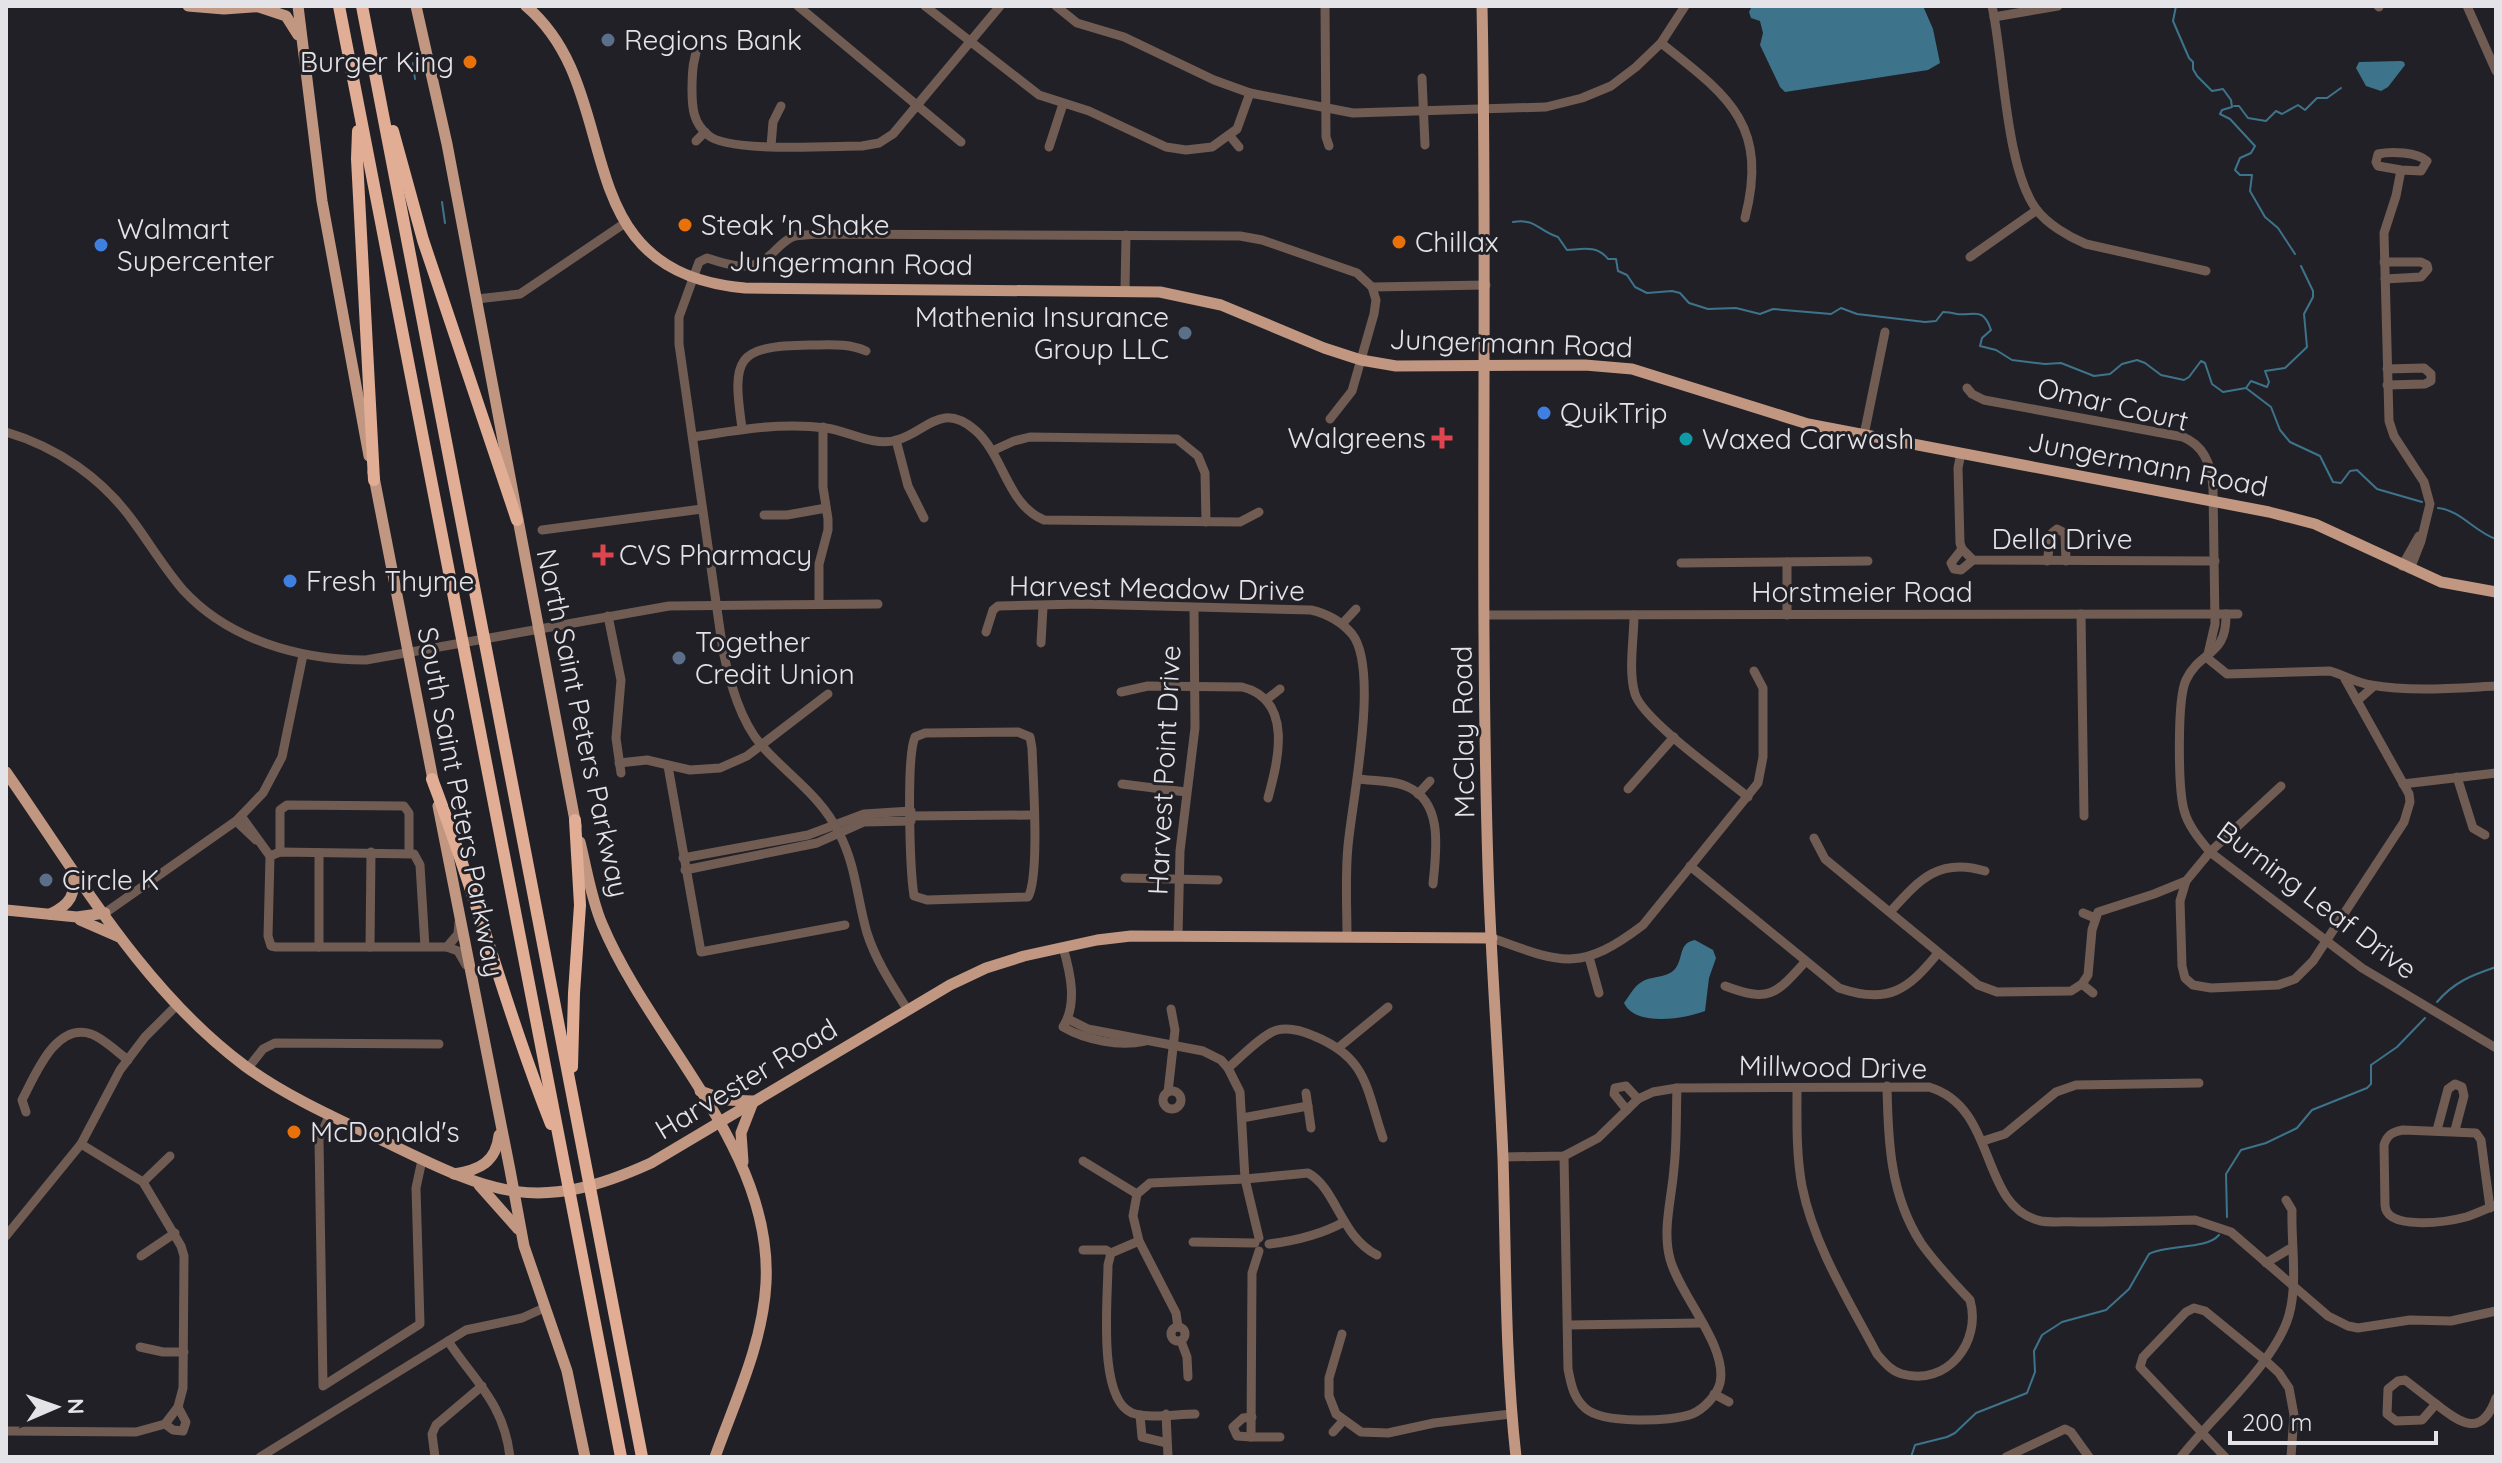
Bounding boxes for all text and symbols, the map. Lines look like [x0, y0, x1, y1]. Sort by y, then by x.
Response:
place label: Regions Bank [624, 22, 802, 57]
marker: Regions Bank [599, 31, 617, 49]
place label: Burger King [300, 44, 454, 79]
marker: Burger King [461, 53, 479, 71]
place label: Steak 'n Shake [701, 207, 890, 242]
place label: Walmart Supercenter [117, 211, 274, 278]
marker: Steak 'n Shake [676, 216, 694, 234]
place label: Chillax [1415, 224, 1499, 259]
marker: Chillax [1390, 233, 1408, 251]
marker: Walmart Supercenter [92, 236, 110, 254]
street label: Jungermann Road [729, 243, 973, 282]
place label: Mathenia Insurance Group LLC [915, 299, 1169, 366]
street label: Jungermann Road [1389, 321, 1633, 364]
marker: Mathenia Insurance Group LLC [1176, 324, 1194, 342]
street label: Omar Court [2034, 369, 2192, 438]
place label: QuikTrip [1560, 395, 1668, 430]
marker: QuikTrip [1535, 404, 1553, 422]
place label: Walgreens [1287, 420, 1426, 455]
place label: Waxed Carwash [1702, 421, 1914, 456]
street label: Jungermann Road [2025, 423, 2271, 504]
marker: Walgreens [1433, 429, 1451, 447]
marker: Waxed Carwash [1677, 430, 1695, 448]
street label: Della Drive [1991, 521, 2133, 556]
place label: CVS Pharmacy [619, 537, 812, 572]
street label: North Saint Peters Parkway [529, 545, 638, 900]
marker: CVS Pharmacy [594, 546, 612, 564]
place label: Fresh Thyme [306, 563, 474, 598]
street label: Harvest Meadow Drive [1009, 567, 1305, 608]
marker: Fresh Thyme [281, 572, 299, 590]
street label: Horstmeier Road [1751, 574, 1973, 609]
street label: South Saint Peters Parkway [410, 624, 513, 980]
place label: Together Credit Union [695, 624, 855, 691]
street label: Harvest Point Drive [1139, 644, 1188, 896]
street label: McClay Road [1443, 646, 1482, 818]
marker: Together Credit Union [670, 649, 688, 667]
street label: Burning Leaf Drive [2210, 813, 2424, 986]
place label: Circle K [62, 862, 159, 897]
marker: Circle K [37, 871, 55, 889]
street label: Harvester Road [648, 1011, 843, 1147]
street label: Millwood Drive [1738, 1047, 1928, 1086]
place label: McDonald's [310, 1114, 460, 1149]
marker: McDonald's [285, 1123, 303, 1141]
north arrow [16, 1367, 96, 1447]
scale bar [2230, 1395, 2436, 1445]
text: N [62, 1398, 90, 1415]
text: 200 m [2242, 1407, 2312, 1437]

